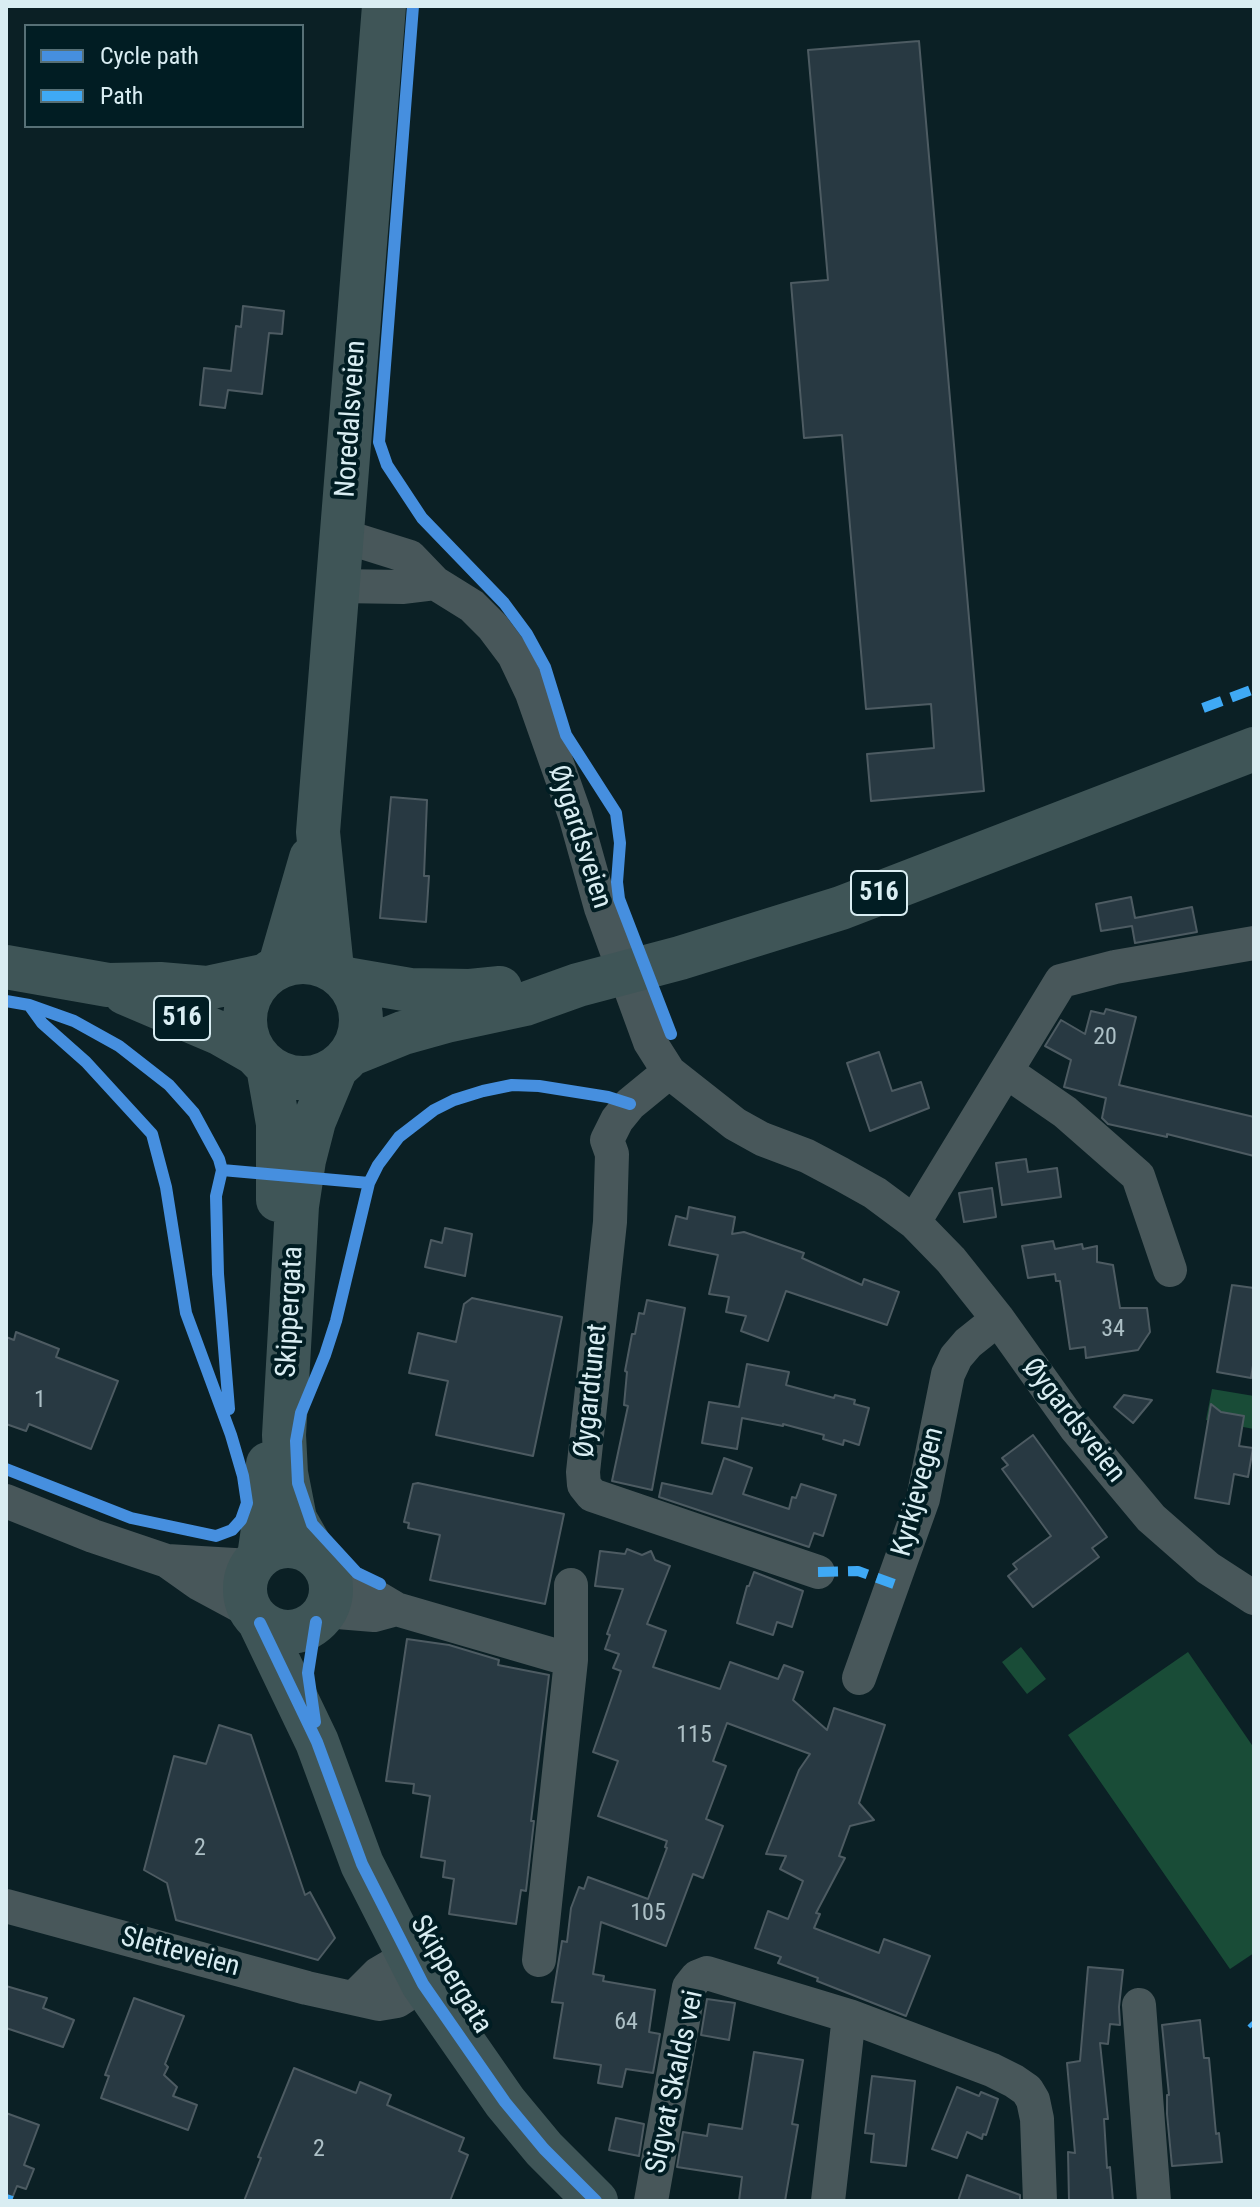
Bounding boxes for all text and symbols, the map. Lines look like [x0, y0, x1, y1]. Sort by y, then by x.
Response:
legend [24, 24, 304, 128]
text: Cycle path [100, 42, 199, 70]
text: Path [100, 82, 143, 110]
street label: Noredalsveien [330, 339, 374, 499]
street label: Øygardsveien [540, 761, 618, 913]
road number: 516 [851, 871, 907, 915]
road number: 516 [154, 996, 210, 1040]
house number: 20 [1093, 1024, 1117, 1052]
street label: Skippergata [271, 1245, 311, 1379]
house number: 34 [1101, 1316, 1125, 1344]
street label: Øygardtunet [568, 1322, 616, 1460]
street label: Øygardsveien [1014, 1352, 1132, 1490]
house number: 1 [34, 1387, 46, 1415]
street label: Kyrkjevegen [886, 1424, 952, 1560]
house number: 115 [676, 1722, 712, 1750]
house number: 2 [194, 1835, 206, 1863]
house number: 105 [630, 1900, 666, 1928]
street label: Skippergata [402, 1910, 498, 2040]
street label: Sletteveien [117, 1921, 243, 1985]
street label: Sigvat Skalds vei [640, 1988, 712, 2176]
house number: 64 [614, 2009, 638, 2037]
house number: 2 [313, 2136, 325, 2164]

